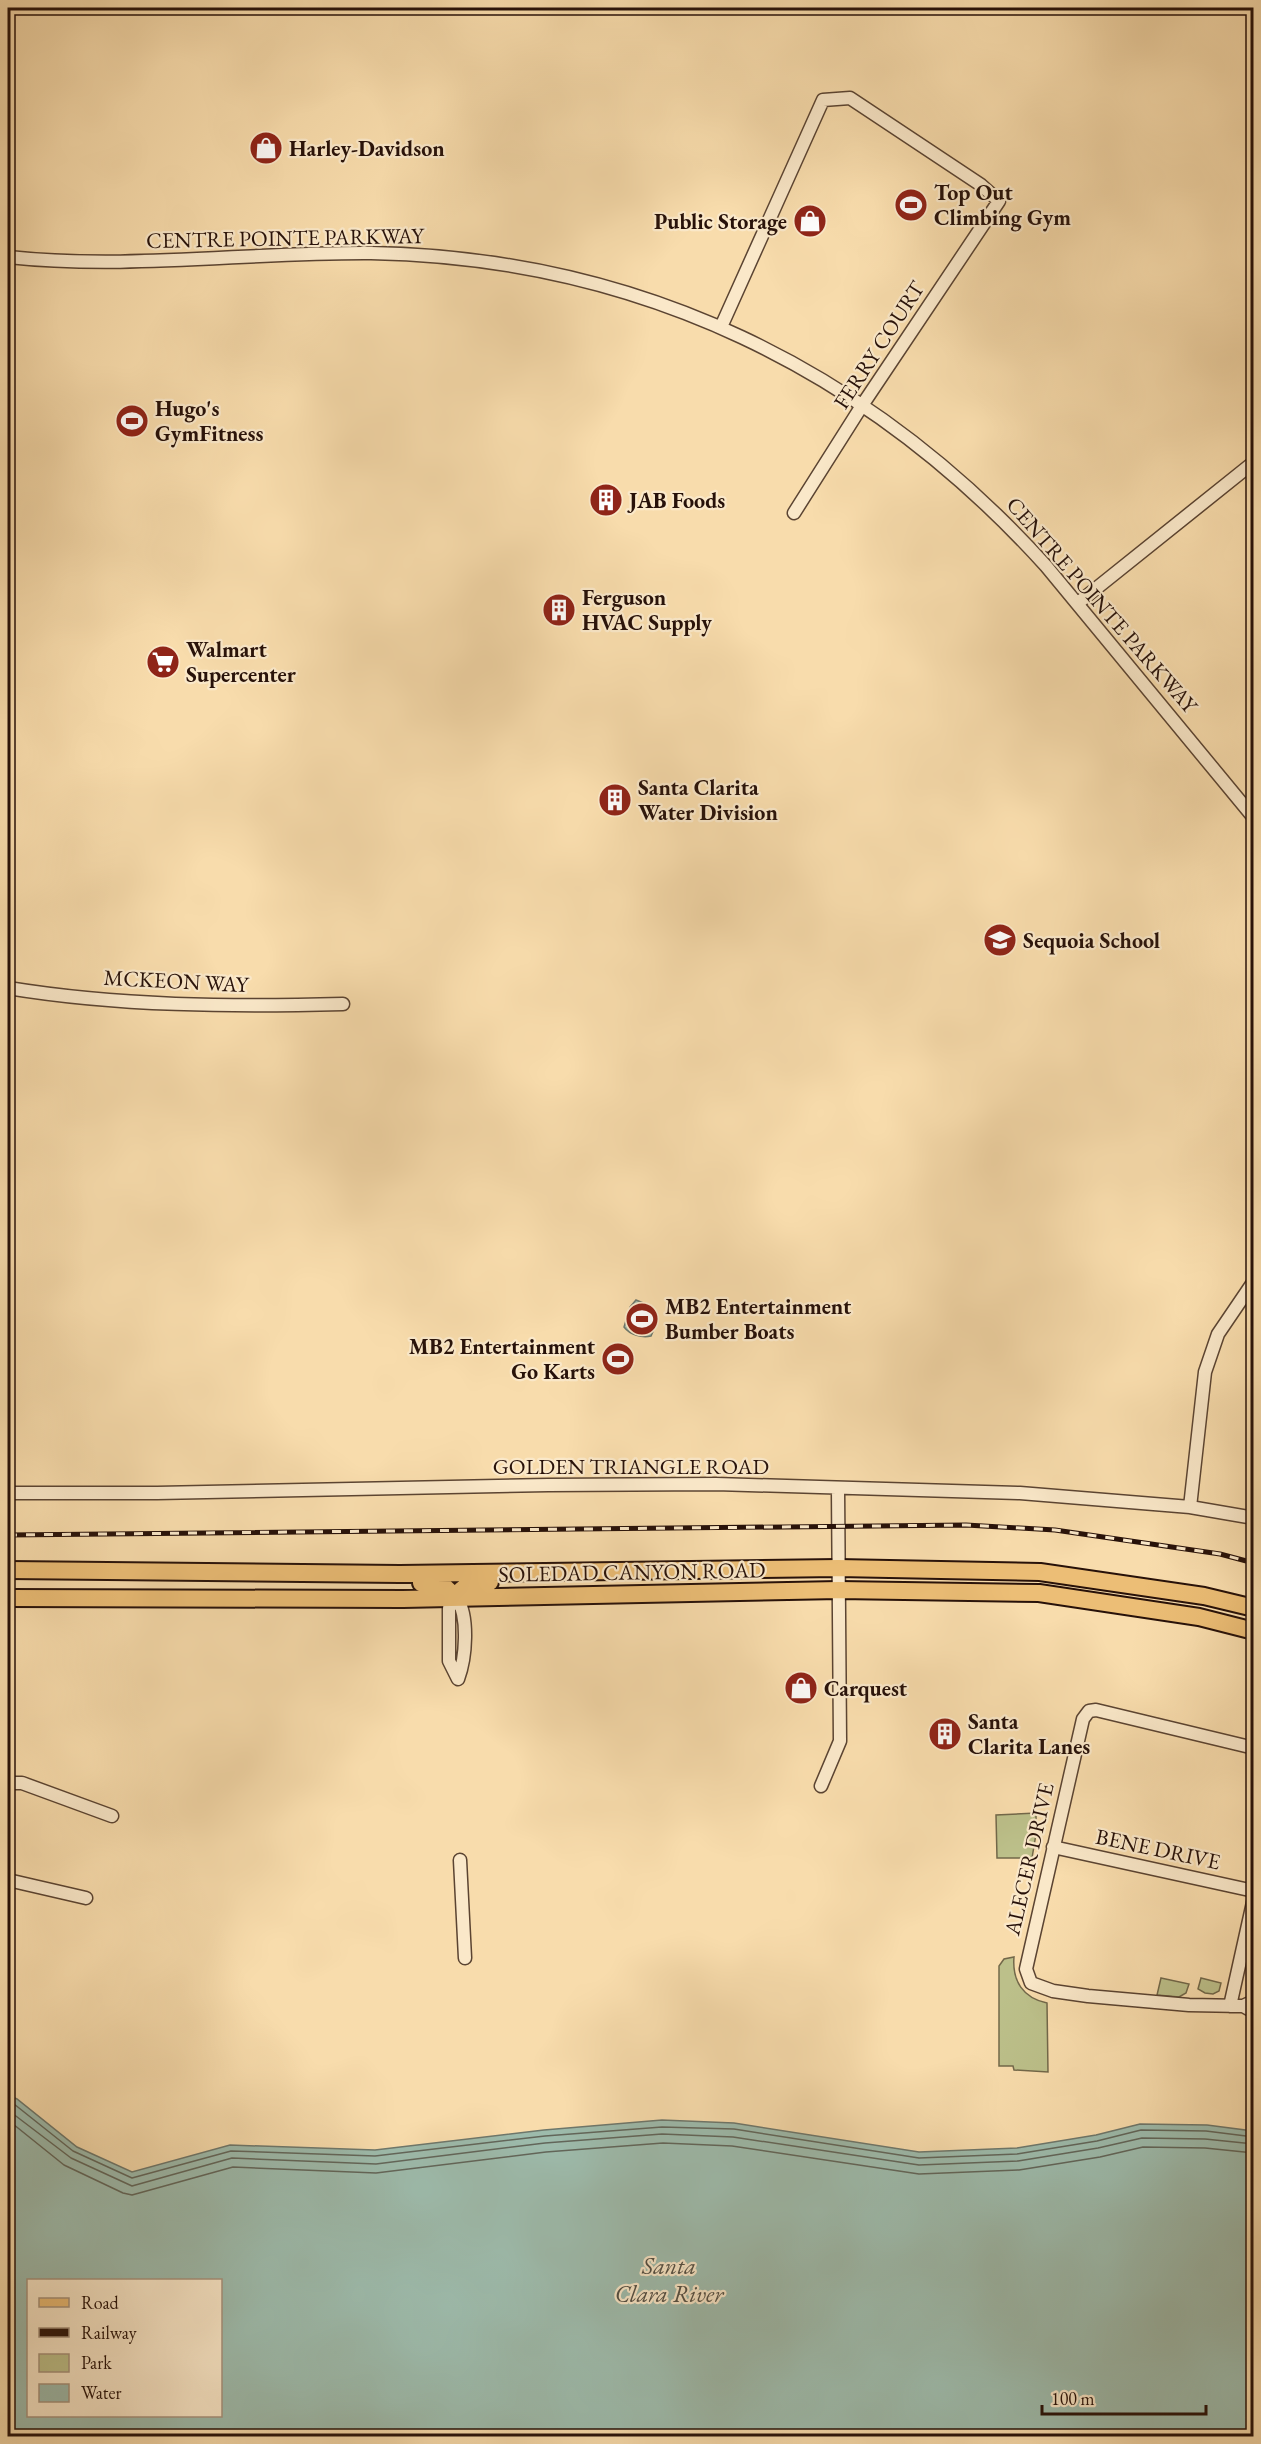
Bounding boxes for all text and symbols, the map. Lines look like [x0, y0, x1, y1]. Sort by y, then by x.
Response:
shop icon: Harley-Davidson [248, 130, 284, 166]
place label: Harley-Davidson [289, 134, 445, 163]
place label: Top Out Climbing Gym [934, 178, 1071, 232]
sports icon: Top Out Climbing Gym [893, 187, 929, 223]
shop icon: Public Storage [792, 203, 828, 239]
place label: Public Storage [654, 207, 787, 236]
street label: CENTRE POINTE PARKWAY [146, 221, 425, 255]
street label: FERRY COURT [827, 275, 931, 415]
place label: Hugo's GymFitness [155, 394, 263, 448]
sports icon: Hugo's GymFitness [114, 403, 150, 439]
building icon: JAB Foods [588, 482, 624, 518]
place label: JAB Foods [627, 486, 725, 515]
street label: CENTRE POINTE PARKWAY [1000, 491, 1205, 720]
place label: Ferguson HVAC Supply [582, 583, 712, 637]
building icon: Ferguson HVAC Supply [541, 592, 577, 628]
place label: Walmart Supercenter [186, 635, 297, 689]
supermarket icon: Walmart Supercenter [145, 644, 181, 680]
place label: Santa Clarita Water Division [638, 773, 778, 827]
building icon: Santa Clarita Water Division [597, 782, 633, 818]
school or university icon: Sequoia School [982, 922, 1018, 958]
place label: Sequoia School [1023, 926, 1160, 955]
street label: MCKEON WAY [103, 963, 250, 999]
place label: MB2 Entertainment Bumber Boats [665, 1292, 852, 1346]
sports icon: MB2 Entertainment Bumber Boats [624, 1301, 660, 1337]
place label: MB2 Entertainment Go Karts [409, 1332, 596, 1386]
sports icon: MB2 Entertainment Go Karts [600, 1341, 636, 1377]
street label: GOLDEN TRIANGLE ROAD [493, 1452, 769, 1481]
street label: SOLEDAD CANYON ROAD [498, 1555, 766, 1589]
shop icon: Carquest [783, 1670, 819, 1706]
place label: Carquest [824, 1674, 908, 1703]
place label: Santa Clarita Lanes [968, 1707, 1090, 1761]
building icon: Santa Clarita Lanes [927, 1716, 963, 1752]
street label: ALECER DRIVE [997, 1780, 1061, 1939]
street label: BENE DRIVE [1093, 1822, 1223, 1876]
water label: Santa Clara River [615, 2250, 725, 2309]
legend [27, 2279, 222, 2417]
text: Road [81, 2291, 120, 2314]
text: Railway [81, 2321, 137, 2344]
text: Park [81, 2351, 112, 2374]
scale bar [1042, 2378, 1206, 2416]
text: Water [81, 2381, 122, 2404]
text: 100 m [1051, 2387, 1095, 2410]

